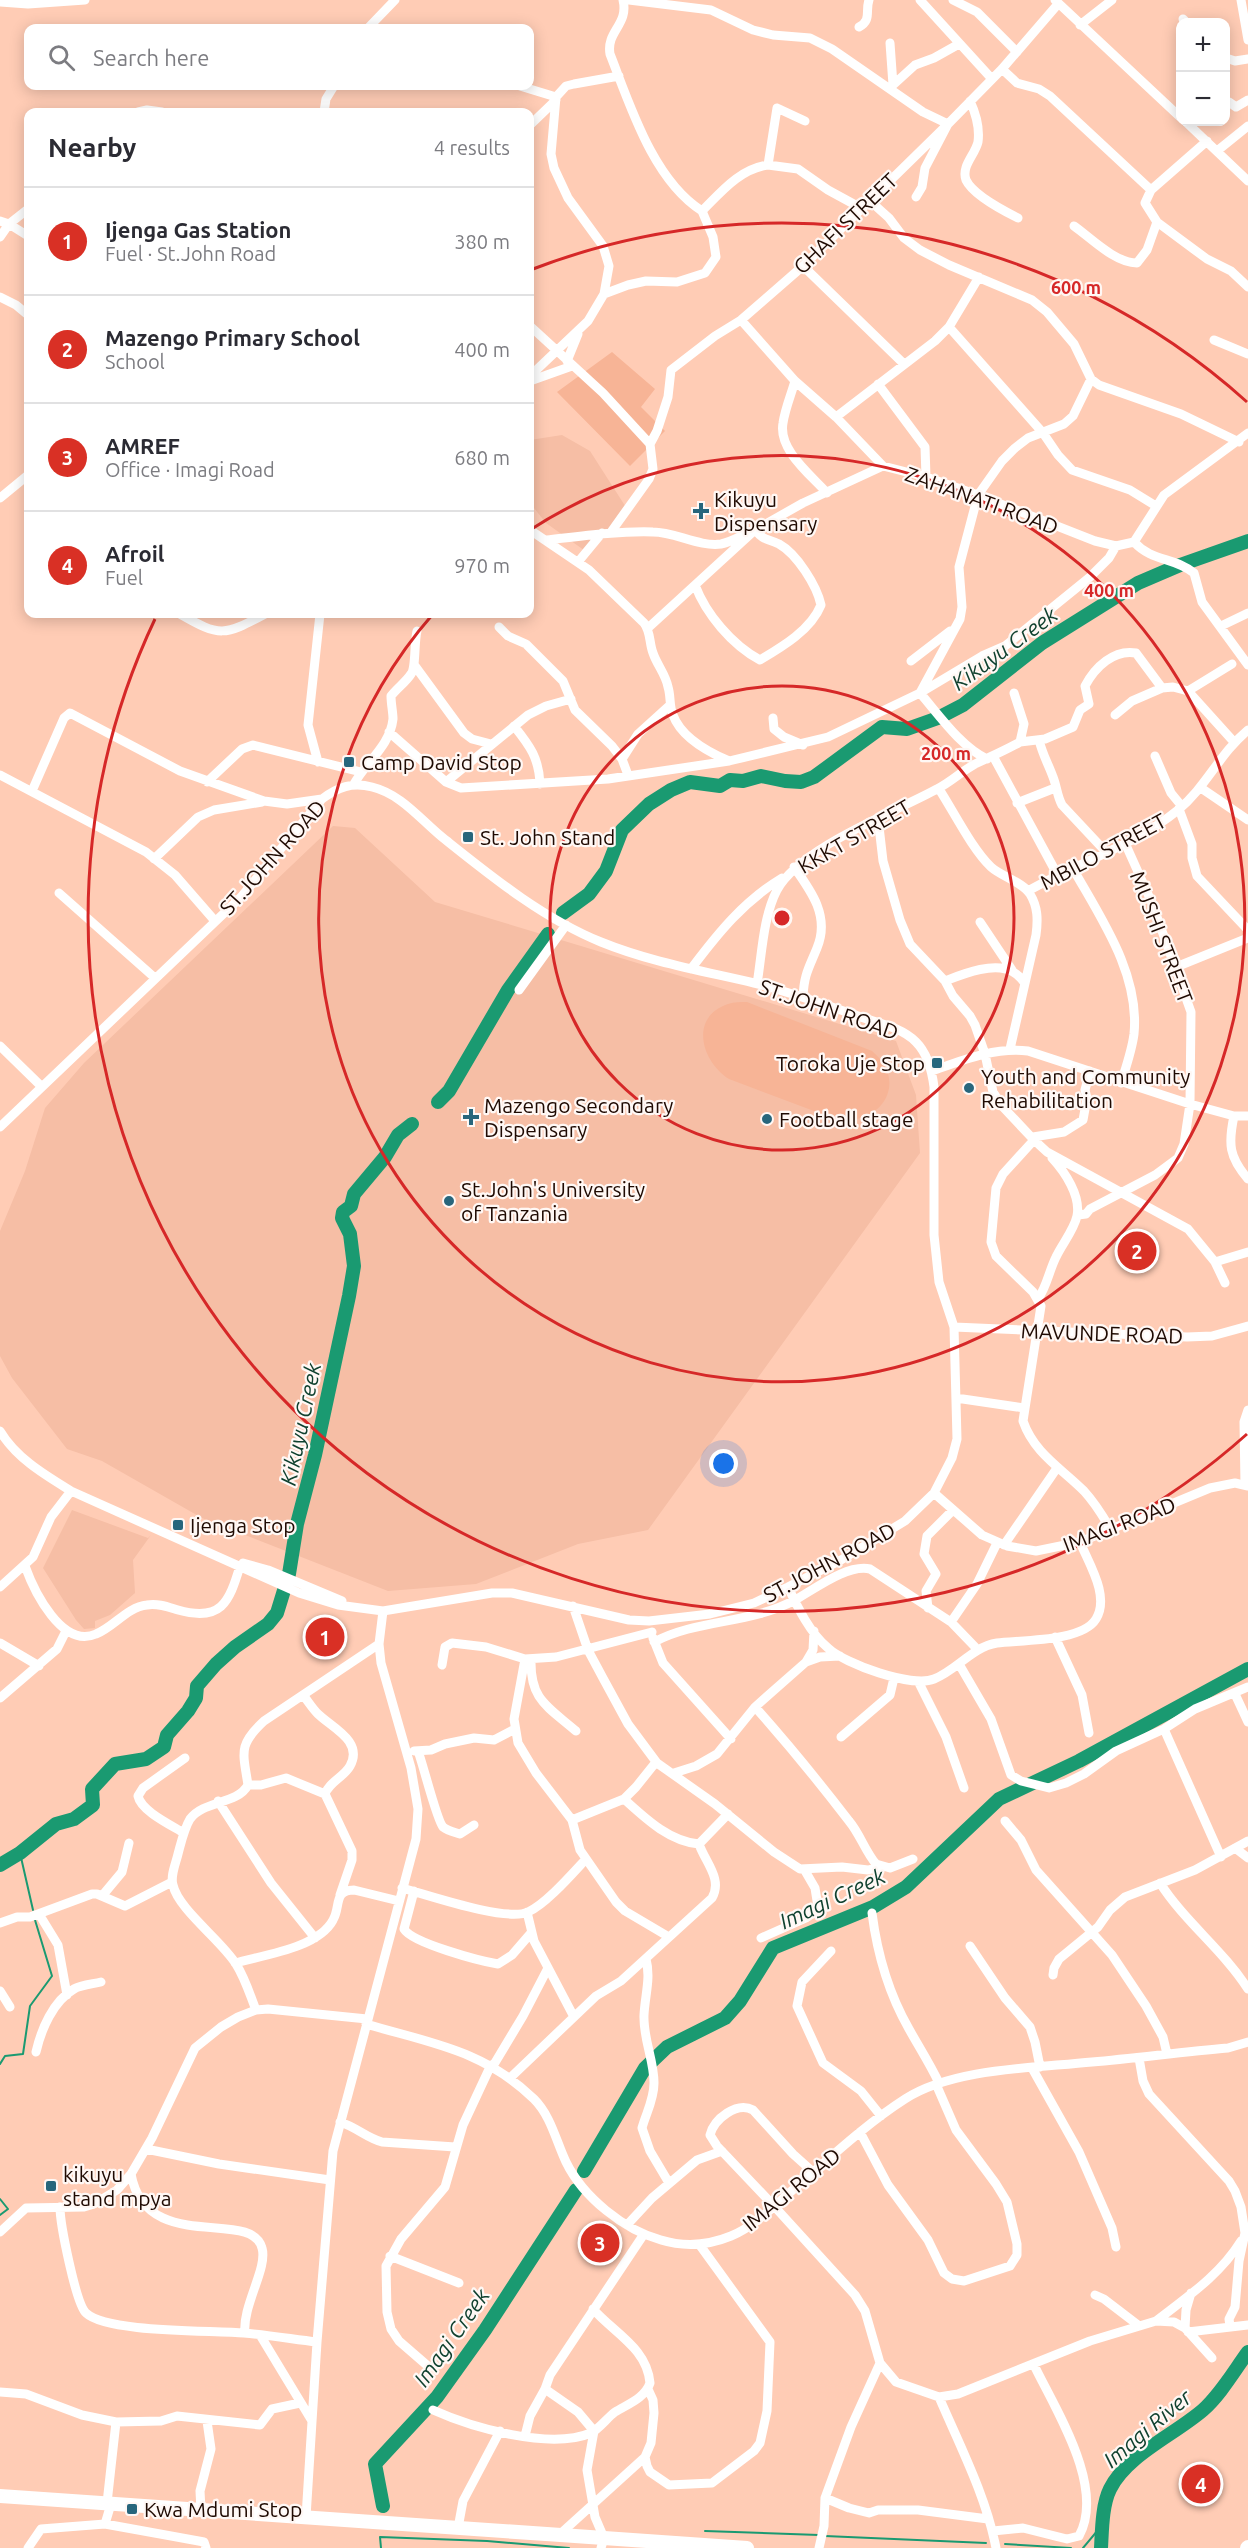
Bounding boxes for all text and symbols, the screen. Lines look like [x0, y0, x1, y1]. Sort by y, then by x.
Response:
map controls [1176, 18, 1230, 126]
button: + [1176, 18, 1230, 72]
search box [24, 24, 534, 90]
icon: search [45, 41, 78, 74]
text: Search here [93, 45, 209, 70]
button: − [1176, 72, 1230, 126]
text: Nearby [48, 133, 136, 162]
text: 4 results [434, 136, 510, 159]
street label: GHAFI STREET [788, 167, 902, 278]
text: Ijenga Gas Station [105, 217, 291, 242]
text: 1 [62, 230, 73, 253]
text: 380 m [454, 230, 510, 253]
text: Fuel · St.John Road [105, 242, 276, 265]
text: 600 m [1051, 277, 1101, 297]
text: Mazengo Primary School [105, 325, 360, 350]
text: 2 [62, 338, 73, 361]
text: 400 m [454, 338, 510, 361]
text: School [105, 350, 165, 373]
text: AMREF [105, 433, 180, 458]
text: 3 [62, 446, 73, 469]
text: 680 m [454, 446, 510, 469]
text: Office · Imagi Road [105, 458, 275, 481]
street label: ZAHANATI ROAD [902, 461, 1062, 539]
place label: Kikuyu Dispensary [714, 487, 817, 535]
marker: Kikuyu Dispensary [692, 502, 710, 520]
text: Afroil [105, 541, 164, 566]
text: 4 [62, 554, 73, 577]
text: 970 m [454, 554, 510, 577]
text: Fuel [105, 566, 143, 589]
text: 400 m [1084, 580, 1134, 600]
water label: Kikuyu Creek [946, 601, 1062, 695]
text: 200 m [921, 743, 971, 763]
place label: Camp David Stop [361, 750, 522, 774]
marker: Camp David Stop [342, 755, 356, 769]
street label: KKKT STREET [793, 794, 915, 878]
street label: ST.JOHN ROAD [214, 795, 330, 919]
street label: MBILO STREET [1036, 808, 1170, 894]
place label: St. John Stand [480, 825, 615, 849]
marker: St. John Stand [461, 830, 475, 844]
street label: MUSHI STREET [1126, 868, 1198, 1007]
centre of rings [772, 908, 792, 928]
street label: ST.JOHN ROAD [756, 974, 902, 1044]
place label: Toroka Uje Stop [776, 1051, 925, 1075]
marker: Toroka Uje Stop [930, 1056, 944, 1070]
place label: Youth and Community Rehabilitation [981, 1064, 1190, 1112]
marker: Youth and Community Rehabilitation [962, 1081, 976, 1095]
place label: Mazengo Secondary Dispensary [484, 1093, 673, 1141]
place label: Football stage [779, 1107, 914, 1131]
marker: Mazengo Secondary Dispensary [462, 1108, 480, 1126]
marker: Football stage [760, 1112, 774, 1126]
place label: St.John's University of Tanzania [461, 1177, 645, 1225]
marker: St.John's University of Tanzania [442, 1194, 456, 1208]
pin: 2 [1118, 1228, 1156, 1274]
street label: MAVUNDE ROAD [1020, 1318, 1184, 1348]
water label: Kikuyu Creek [275, 1360, 325, 1488]
your location [709, 1449, 738, 1478]
street label: IMAGI ROAD [1059, 1492, 1179, 1556]
place label: Ijenga Stop [190, 1513, 296, 1537]
street label: ST.JOHN ROAD [759, 1517, 899, 1607]
marker: Ijenga Stop [171, 1518, 185, 1532]
pin: 1 [306, 1614, 344, 1660]
water label: Imagi Creek [775, 1862, 890, 1933]
street label: IMAGI ROAD [737, 2142, 845, 2236]
place label: kikuyu stand mpya [63, 2162, 171, 2210]
marker: kikuyu stand mpya [44, 2179, 58, 2193]
pin: 3 [580, 2220, 620, 2266]
water label: Imagi Creek [408, 2283, 494, 2391]
water label: Imagi River [1098, 2384, 1197, 2472]
pin: 4 [1182, 2462, 1220, 2506]
place label: Kwa Mdumi Stop [144, 2497, 302, 2521]
marker: Kwa Mdumi Stop [125, 2502, 139, 2516]

